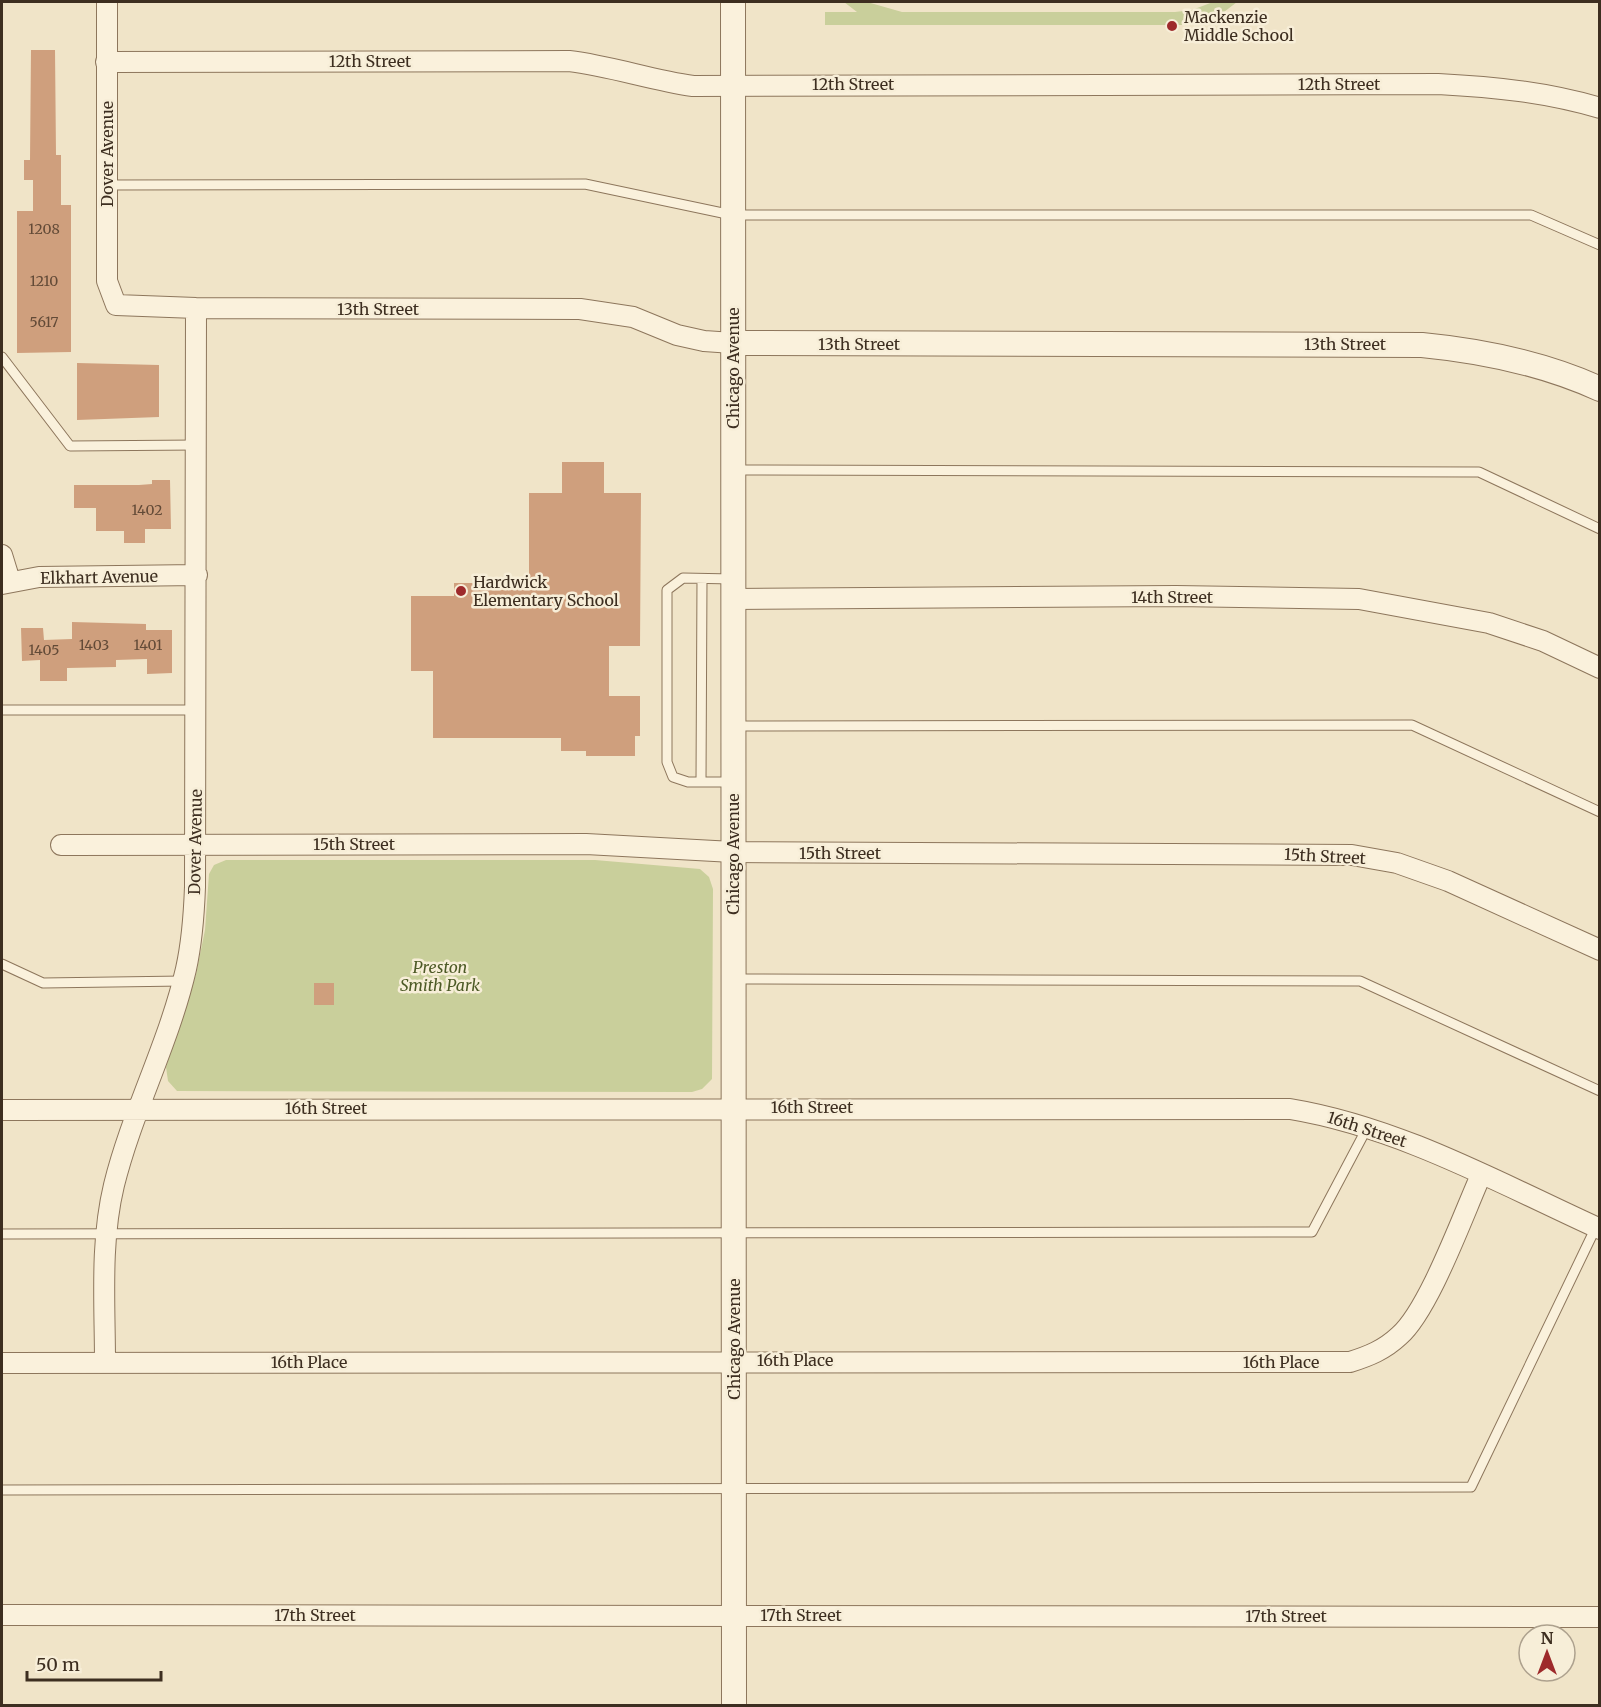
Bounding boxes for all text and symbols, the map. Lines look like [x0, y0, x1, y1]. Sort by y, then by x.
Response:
place label: Mackenzie Middle School [1184, 7, 1294, 45]
marker: Mackenzie Middle School [1165, 19, 1179, 33]
street label: 12th Street [329, 51, 412, 71]
street label: 12th Street [812, 74, 895, 94]
street label: 12th Street [1298, 74, 1381, 94]
street label: Dover Avenue [97, 101, 117, 207]
house number: 1208 [28, 220, 60, 238]
house number: 1210 [30, 272, 58, 290]
street label: 13th Street [337, 299, 420, 319]
street label: Chicago Avenue [723, 307, 743, 429]
house number: 5617 [30, 313, 59, 331]
street label: 13th Street [818, 334, 901, 354]
street label: 13th Street [1304, 334, 1387, 354]
house number: 1402 [132, 501, 162, 519]
street label: Elkhart Avenue [40, 566, 158, 588]
place label: Hardwick Elementary School [473, 572, 619, 610]
marker: Hardwick Elementary School [454, 584, 468, 598]
street label: 14th Street [1131, 587, 1214, 607]
house number: 1403 [79, 636, 109, 654]
house number: 1401 [134, 636, 162, 654]
house number: 1405 [29, 641, 59, 659]
street label: Dover Avenue [184, 789, 206, 895]
street label: Chicago Avenue [723, 793, 743, 915]
street label: 15th Street [313, 834, 396, 854]
street label: 15th Street [799, 843, 882, 863]
street label: 15th Street [1284, 844, 1367, 868]
park label: Preston Smith Park [400, 957, 480, 995]
street label: 16th Street [771, 1097, 854, 1117]
street label: 16th Street [285, 1098, 368, 1118]
street label: 16th Street [1325, 1107, 1410, 1151]
street label: Chicago Avenue [724, 1278, 744, 1400]
street label: 16th Place [757, 1350, 833, 1370]
street label: 16th Place [271, 1352, 347, 1372]
street label: 16th Place [1243, 1352, 1319, 1372]
street label: 17th Street [274, 1605, 357, 1625]
street label: 17th Street [760, 1605, 843, 1625]
street label: 17th Street [1245, 1606, 1328, 1626]
north arrow [1517, 1623, 1577, 1683]
text: N [1541, 1628, 1554, 1648]
scale bar [27, 1644, 160, 1682]
text: 50 m [36, 1653, 80, 1676]

